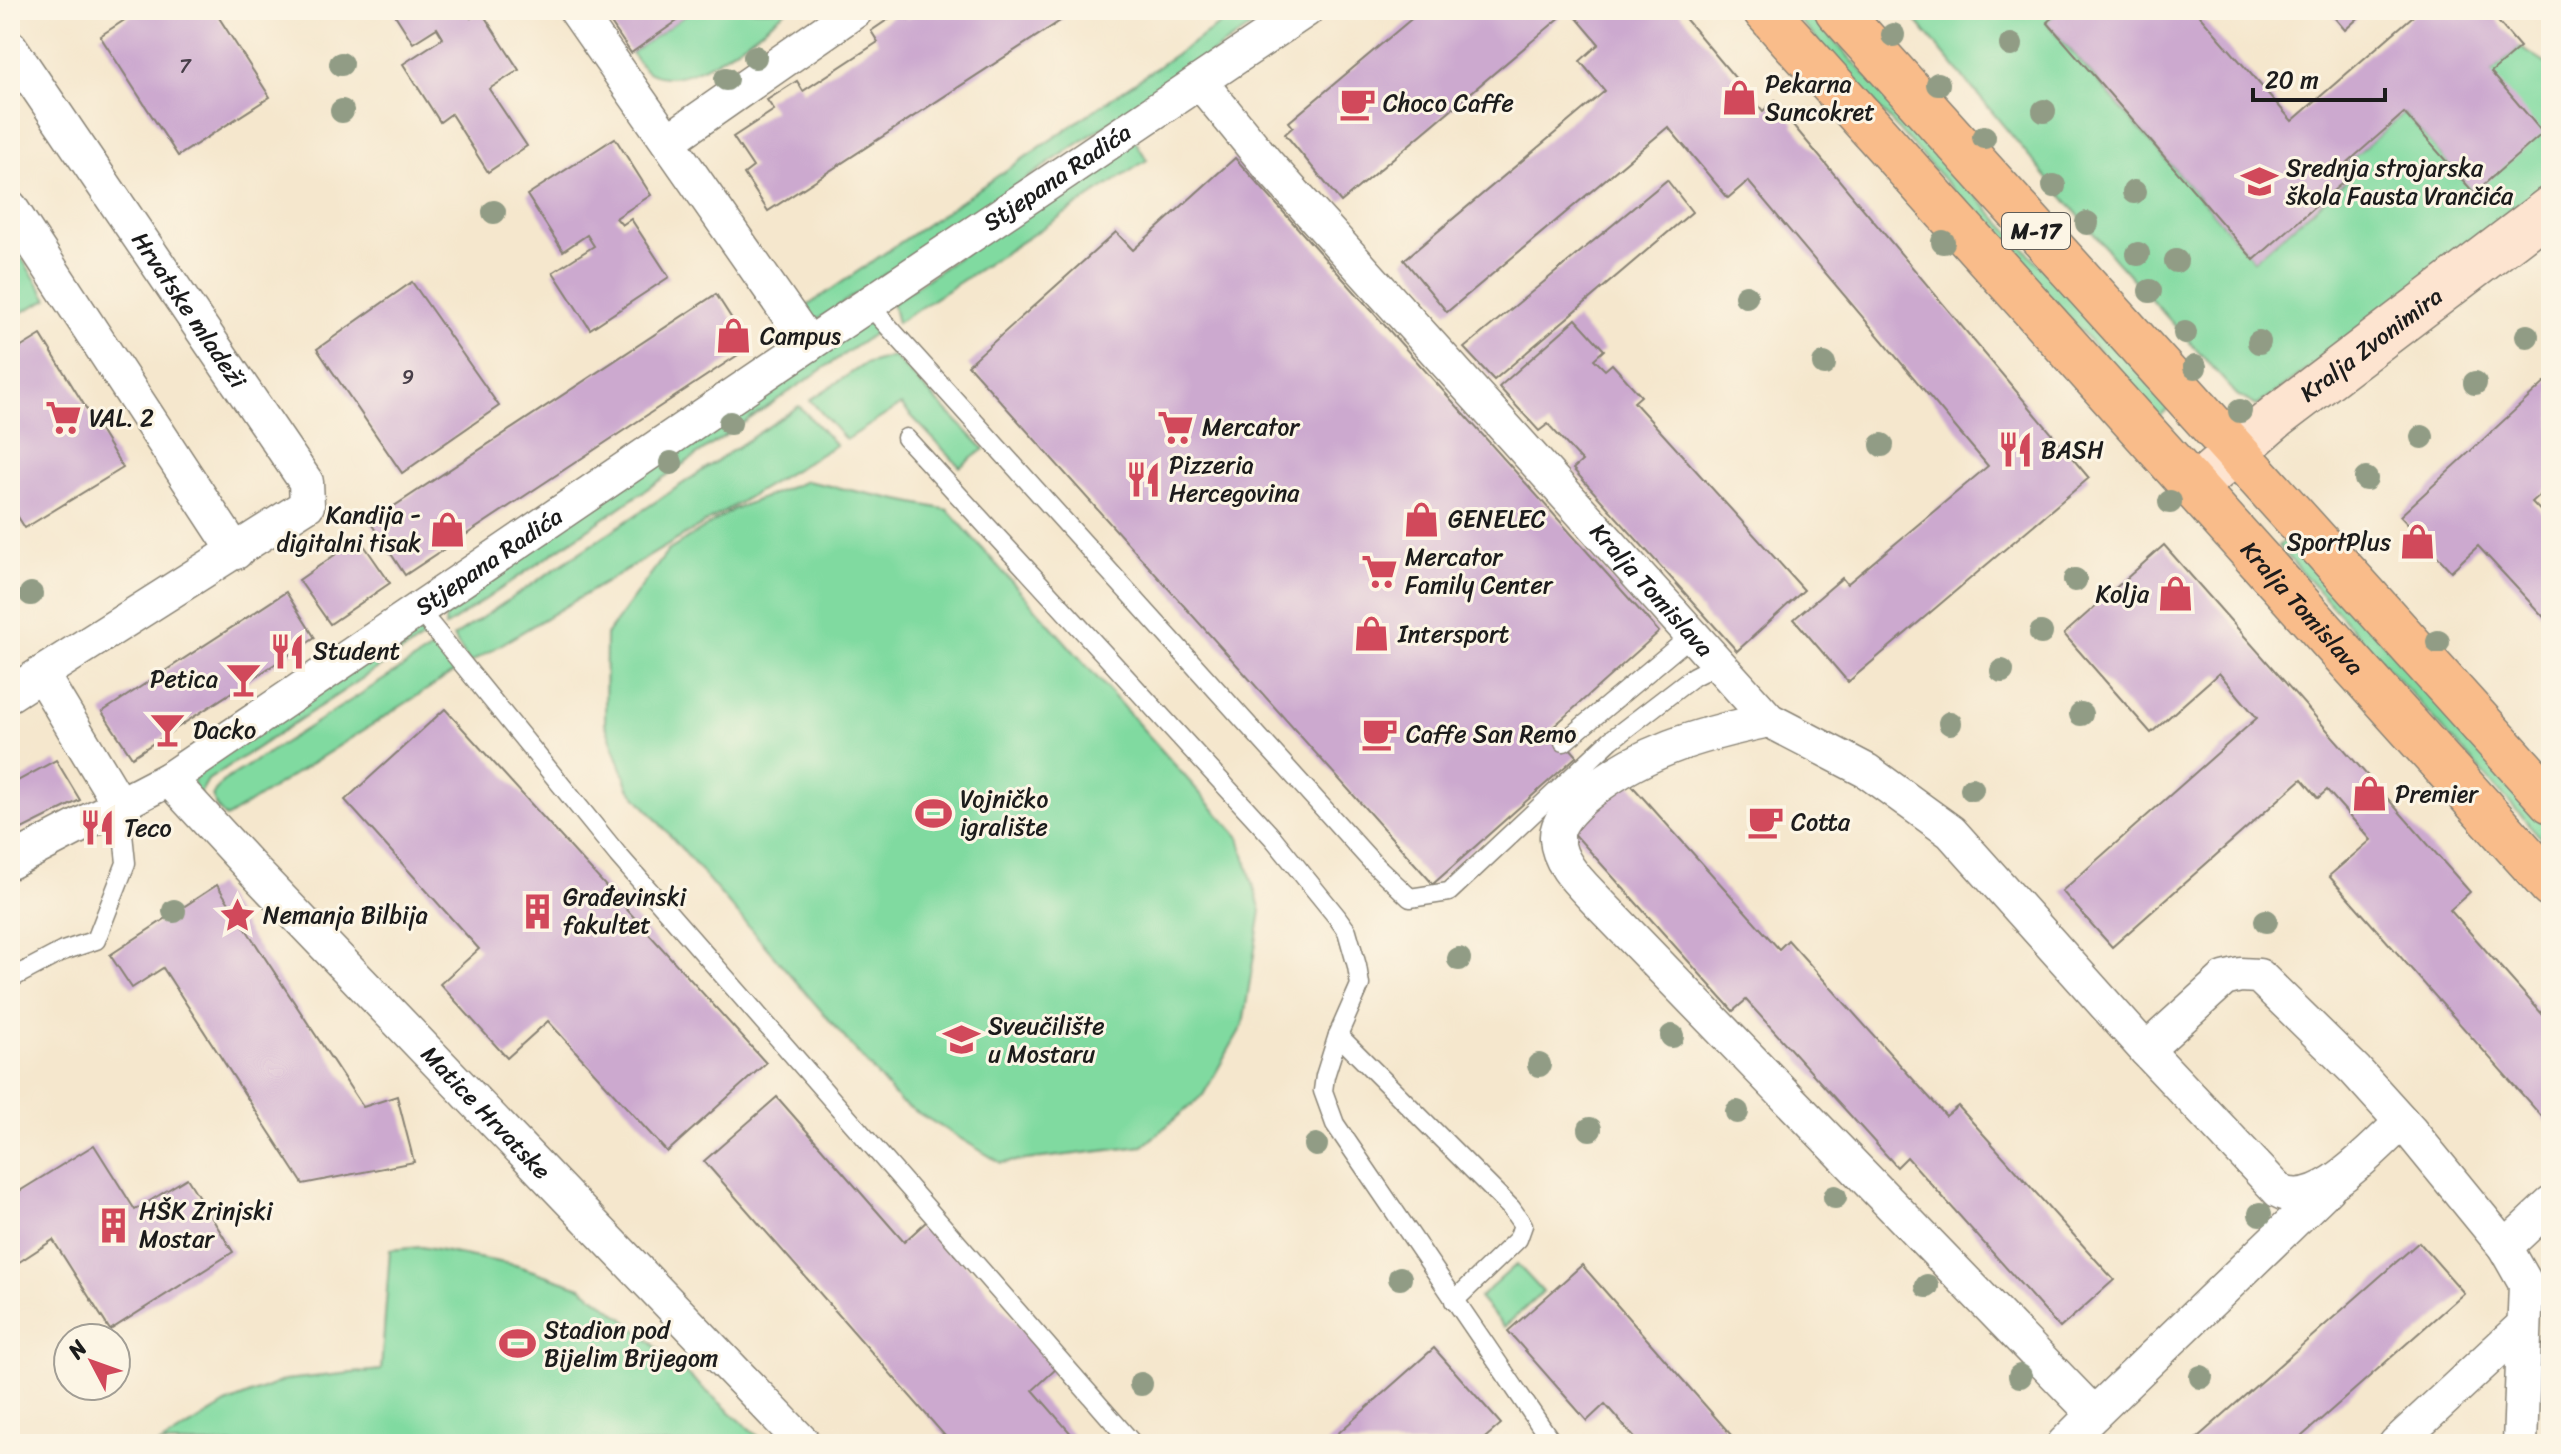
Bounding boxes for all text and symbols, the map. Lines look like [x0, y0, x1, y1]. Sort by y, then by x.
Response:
house number: 7 [179, 49, 192, 84]
scale bar [2253, 52, 2385, 102]
text: 20 m [2265, 59, 2319, 101]
place label: Pekarna Suncokret [1765, 63, 1875, 133]
shop icon: Pekarna Suncokret [1720, 79, 1758, 117]
place label: Choco Caffe [1383, 82, 1514, 124]
cafe icon: Choco Caffe [1338, 84, 1376, 122]
street label: Stjepana Radića [974, 112, 1140, 243]
place label: Srednja strojarska škola Fausta Vrančića [2285, 147, 2514, 217]
school or university icon: Srednja strojarska škola Fausta Vrančića [2241, 163, 2279, 201]
road number: M-17 [2002, 213, 2070, 249]
street label: Hrvatske mladeži [120, 223, 258, 398]
street label: Kralja Zvonimira [2290, 276, 2452, 413]
place label: Campus [760, 315, 841, 357]
shop icon: Campus [715, 317, 753, 355]
house number: 9 [402, 360, 414, 395]
place label: VAL. 2 [89, 397, 154, 439]
supermarket icon: VAL. 2 [44, 399, 82, 437]
place label: Mercator [1202, 406, 1301, 448]
supermarket icon: Mercator [1157, 408, 1195, 446]
place label: BASH [2041, 429, 2104, 471]
restaurant icon: BASH [1996, 431, 2034, 469]
place label: Pizzeria Hercegovina [1169, 444, 1300, 514]
restaurant icon: Pizzeria Hercegovina [1124, 460, 1162, 498]
place label: Kandija - digitalni tisak [276, 494, 421, 564]
street label: Stjepana Radića [406, 496, 572, 627]
place label: GENELEC [1448, 498, 1546, 540]
shop icon: GENELEC [1403, 500, 1441, 538]
shop icon: Kandija - digitalni tisak [428, 510, 466, 548]
street label: Kralja Tomislava [1579, 513, 1724, 667]
place label: SportPlus [2287, 521, 2391, 563]
shop icon: SportPlus [2398, 523, 2436, 561]
street label: Kralja Tomislava [2230, 531, 2375, 685]
place label: Mercator Family Center [1405, 536, 1554, 606]
supermarket icon: Mercator Family Center [1360, 552, 1398, 590]
place label: Kolja [2096, 573, 2150, 615]
shop icon: Kolja [2156, 575, 2194, 613]
place label: Intersport [1397, 613, 1509, 655]
shop icon: Intersport [1353, 615, 1391, 653]
place label: Student [313, 630, 400, 672]
restaurant icon: Student [268, 632, 306, 670]
place label: Petica [150, 658, 218, 700]
bar icon: Petica [225, 660, 263, 698]
place label: Dacko [193, 709, 256, 751]
bar icon: Dacko [148, 711, 186, 749]
place label: Caffe San Remo [1406, 713, 1576, 755]
cafe icon: Caffe San Remo [1361, 715, 1399, 753]
place label: Premier [2395, 773, 2479, 815]
shop icon: Premier [2350, 775, 2388, 813]
place label: Vojničko igralište [960, 778, 1048, 848]
sports icon: Vojničko igralište [915, 794, 953, 832]
place label: Cotta [1791, 801, 1851, 843]
cafe icon: Cotta [1746, 803, 1784, 841]
place label: Teco [124, 807, 172, 849]
restaurant icon: Teco [79, 809, 117, 847]
place label: Građevinski fakultet [563, 876, 687, 946]
building icon: Građevinski fakultet [518, 892, 556, 930]
place label: Nemanja Bilbija [263, 894, 428, 936]
place icon: Nemanja Bilbija [218, 896, 256, 934]
place label: Sveučilište u Mostaru [988, 1005, 1105, 1075]
school or university icon: Sveučilište u Mostaru [943, 1021, 981, 1059]
street label: Matice Hrvatske [410, 1035, 561, 1190]
place label: HŠK Zrinjski Mostar [139, 1190, 274, 1260]
building icon: HŠK Zrinjski Mostar [94, 1206, 132, 1244]
place label: Stadion pod Bijelim Brijegom [544, 1309, 718, 1379]
north arrow [52, 1322, 132, 1402]
sports icon: Stadion pod Bijelim Brijegom [499, 1325, 537, 1363]
text: N [57, 1330, 97, 1369]

